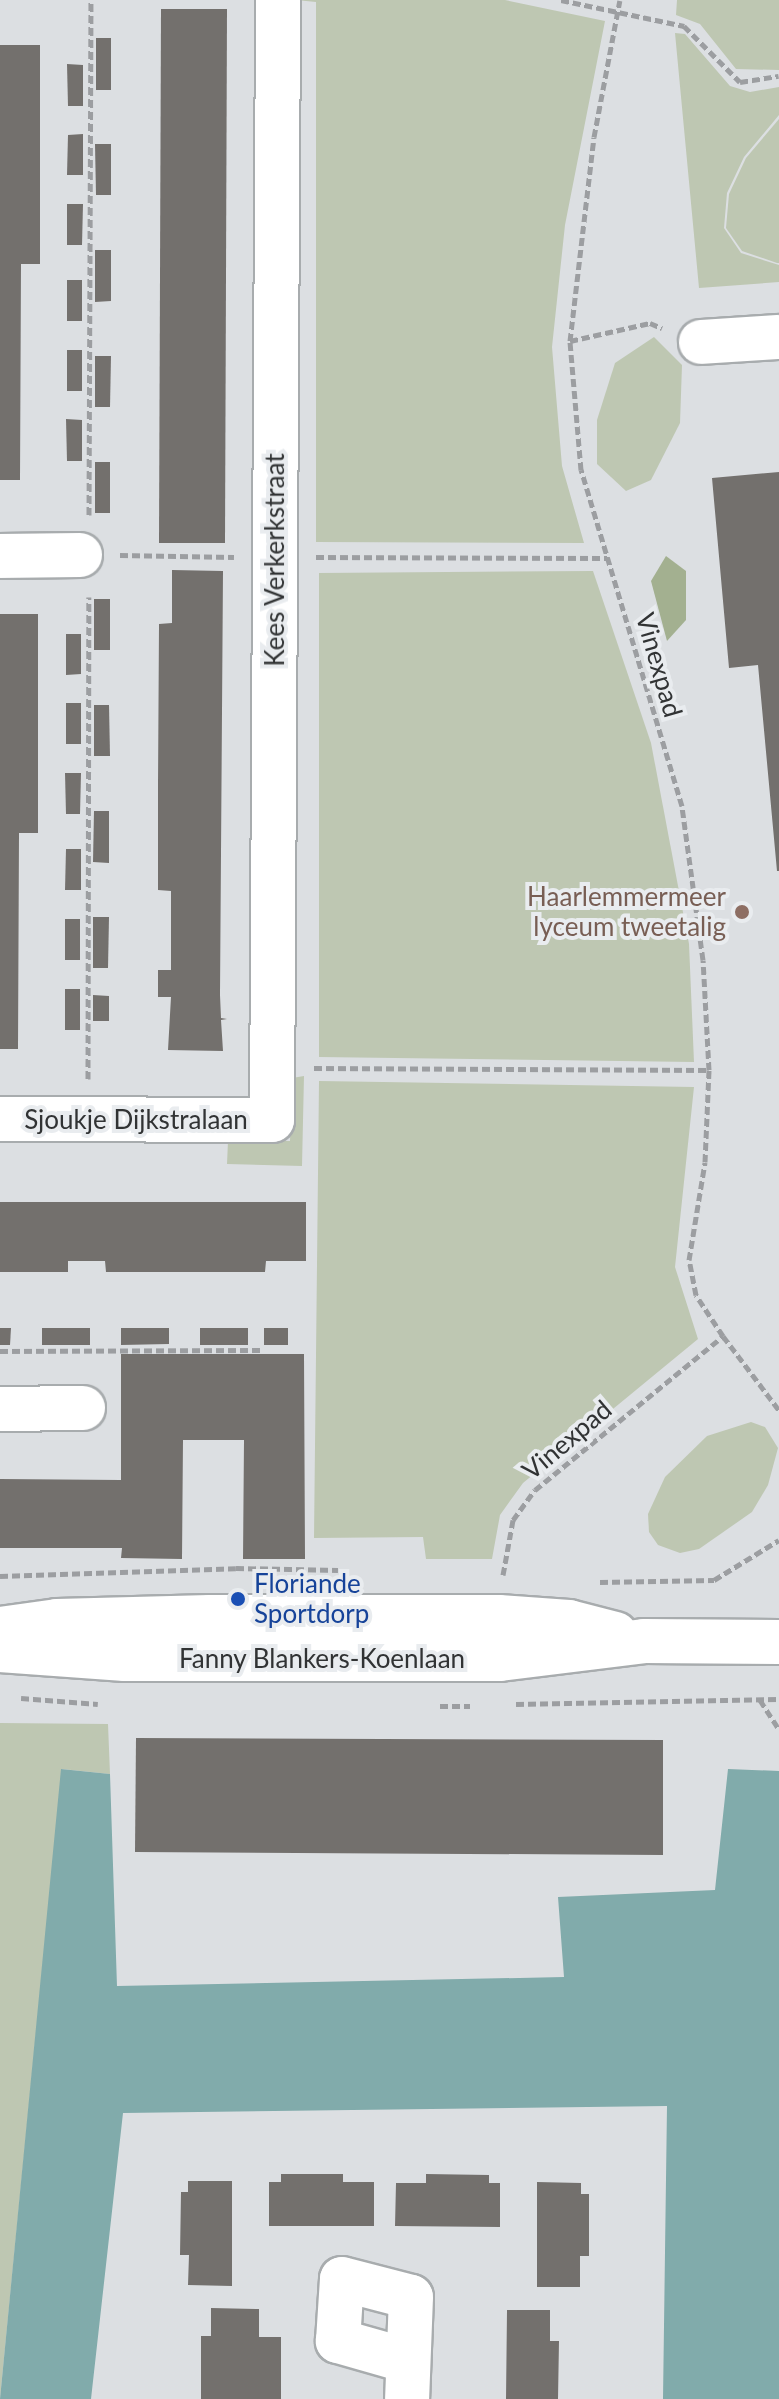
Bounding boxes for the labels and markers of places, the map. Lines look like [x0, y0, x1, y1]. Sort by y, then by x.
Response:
place label: Haarlemmermeer lyceum tweetalig [527, 881, 726, 942]
marker: Haarlemmermeer lyceum tweetalig [733, 903, 751, 921]
place label: Floriande Sportdorp [254, 1568, 369, 1630]
marker: Floriande Sportdorp [229, 1590, 247, 1608]

